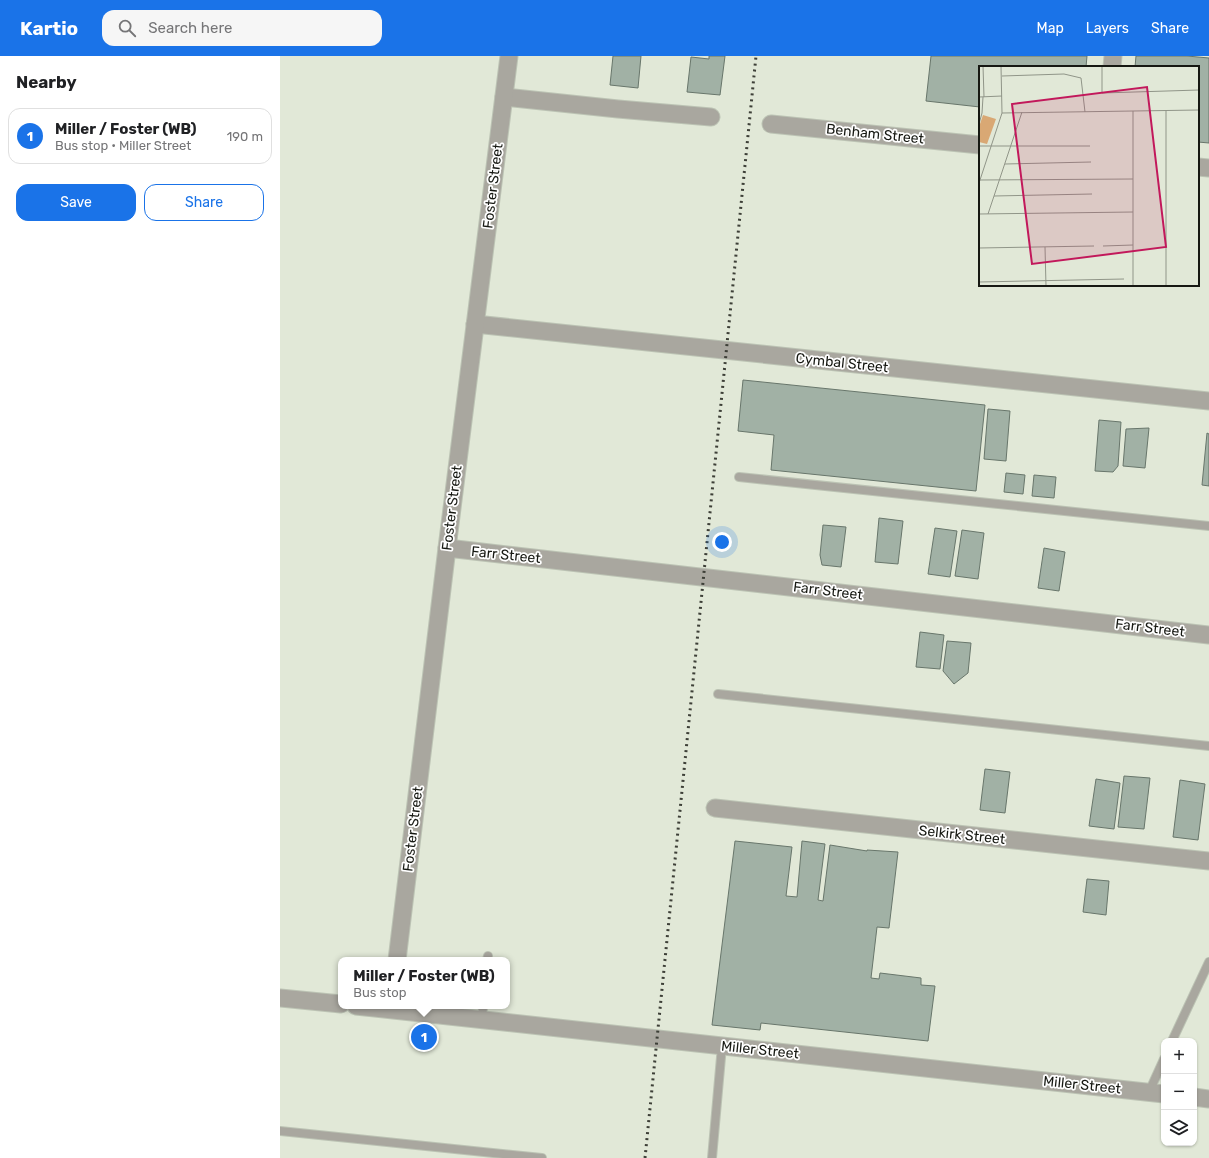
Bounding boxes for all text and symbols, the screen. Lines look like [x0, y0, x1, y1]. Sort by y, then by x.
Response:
search box [102, 10, 382, 46]
text: Kartio [20, 17, 78, 40]
icon: search [116, 17, 138, 39]
text: Search here [148, 19, 232, 37]
text: Map [1037, 20, 1064, 37]
text: Layers [1086, 20, 1129, 37]
text: Share [1151, 20, 1189, 37]
inset map [979, 66, 1199, 286]
text: Nearby [16, 72, 77, 92]
text: Miller / Foster (WB) [55, 120, 197, 138]
street label: Benham Street [825, 120, 925, 148]
text: 1 [27, 129, 33, 144]
text: 190 m [227, 129, 263, 144]
text: Bus stop · Miller Street [55, 138, 191, 153]
street label: Foster Street [479, 142, 507, 229]
button: Save [16, 184, 136, 221]
button: Share [144, 184, 264, 221]
street label: Cymbal Street [795, 350, 890, 376]
street label: Foster Street [438, 464, 466, 551]
your location [712, 532, 732, 552]
street label: Farr Street [470, 543, 542, 567]
street label: Farr Street [792, 578, 864, 604]
street label: Farr Street [1114, 615, 1186, 641]
street label: Foster Street [399, 785, 427, 872]
street label: Selkirk Street [918, 822, 1007, 848]
popup [338, 957, 510, 1009]
text: Miller / Foster (WB) [353, 967, 495, 985]
text: Bus stop [353, 985, 406, 1000]
pin: 1 [411, 1022, 437, 1052]
street label: Miller Street [720, 1037, 800, 1063]
map controls [1161, 1038, 1197, 1146]
button: + [1161, 1038, 1197, 1074]
street label: Miller Street [1042, 1072, 1122, 1098]
button: − [1161, 1074, 1197, 1110]
button: layers [1161, 1110, 1197, 1146]

